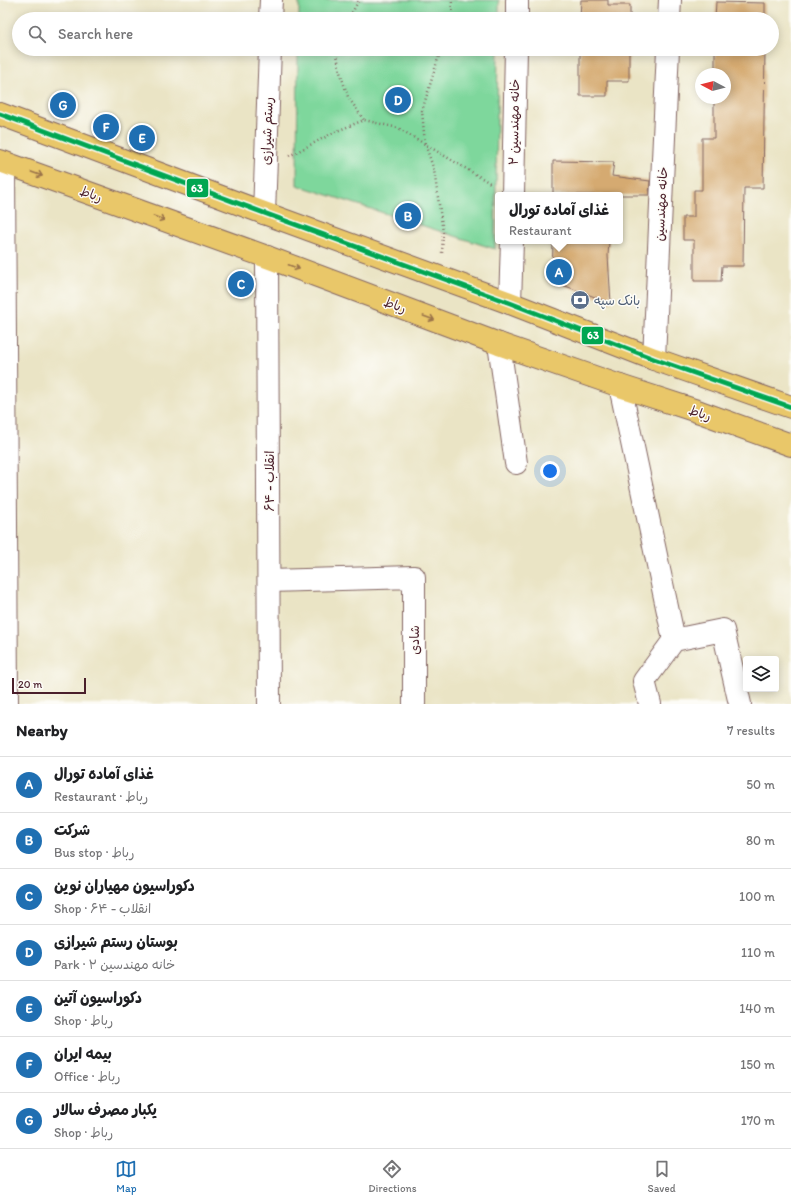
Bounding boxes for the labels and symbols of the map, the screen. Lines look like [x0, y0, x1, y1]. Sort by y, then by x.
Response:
north arrow [695, 68, 731, 104]
street label: خانه مهندسین ۲ [506, 79, 523, 165]
pin: D [385, 85, 411, 115]
pin: G [50, 90, 76, 120]
street label: رستم شیرازی [258, 97, 279, 166]
pin: F [93, 112, 119, 142]
pin: E [129, 123, 155, 153]
street label: خانه مهندسین [652, 166, 671, 242]
one-way arrow [30, 171, 42, 179]
line badge: 63 [186, 178, 209, 198]
text: 63 [191, 182, 203, 195]
street label: رباط [77, 183, 104, 206]
pin: B [395, 201, 421, 231]
one-way arrow [153, 215, 165, 223]
pin: A [546, 257, 572, 287]
one-way arrow [288, 264, 300, 272]
pin: C [228, 269, 254, 299]
bank icon: بانک سپه [569, 289, 591, 311]
place label: بانک سپه [594, 293, 640, 309]
street label: رباط [381, 294, 408, 317]
one-way arrow [423, 314, 435, 322]
line badge: 63 [581, 326, 604, 345]
text: 63 [587, 329, 599, 342]
street label: رباط [686, 402, 713, 425]
street label: انقلاب - ۶۴ [262, 451, 278, 511]
your location [540, 461, 560, 481]
street label: شادی [407, 625, 422, 655]
scale bar [12, 676, 86, 695]

